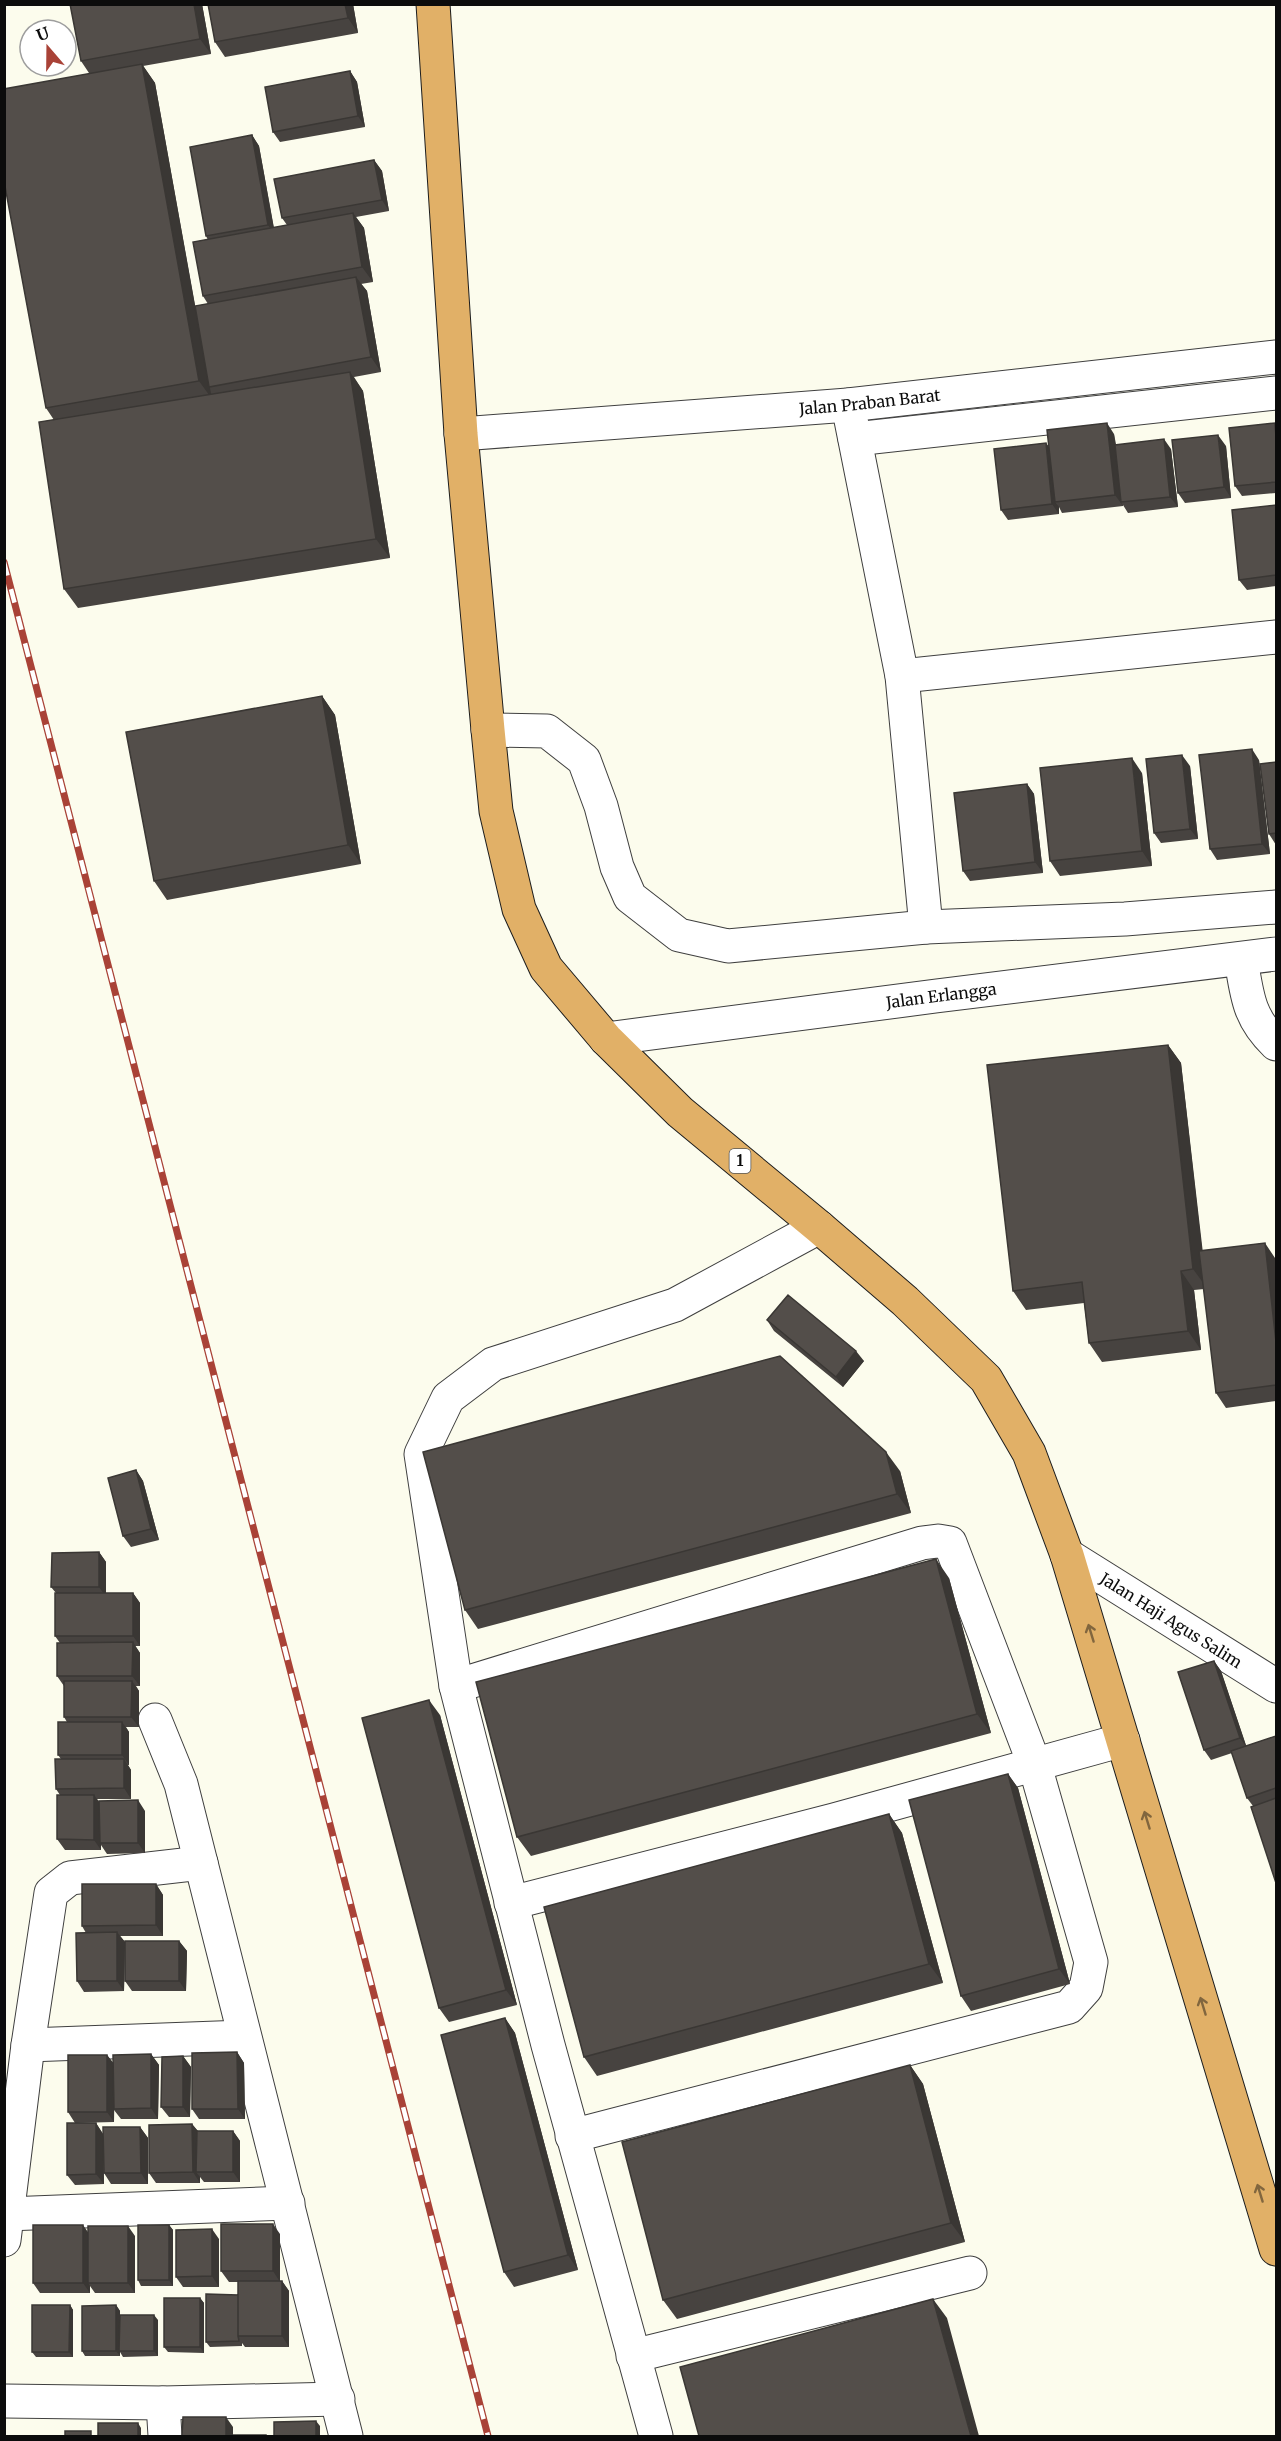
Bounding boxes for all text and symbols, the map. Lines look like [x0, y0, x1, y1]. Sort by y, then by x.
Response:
north arrow [18, 18, 78, 78]
text: U [34, 22, 52, 45]
street label: Jalan Praban Barat [797, 385, 942, 419]
street label: Jalan Erlangga [884, 979, 998, 1013]
road number: 1 [730, 1149, 750, 1173]
street label: Jalan Haji Agus Salim [1096, 1568, 1246, 1672]
one-way arrow [1085, 1624, 1096, 1643]
one-way arrow [1141, 1811, 1152, 1830]
one-way arrow [1197, 1997, 1208, 2016]
one-way arrow [1254, 2184, 1265, 2203]

